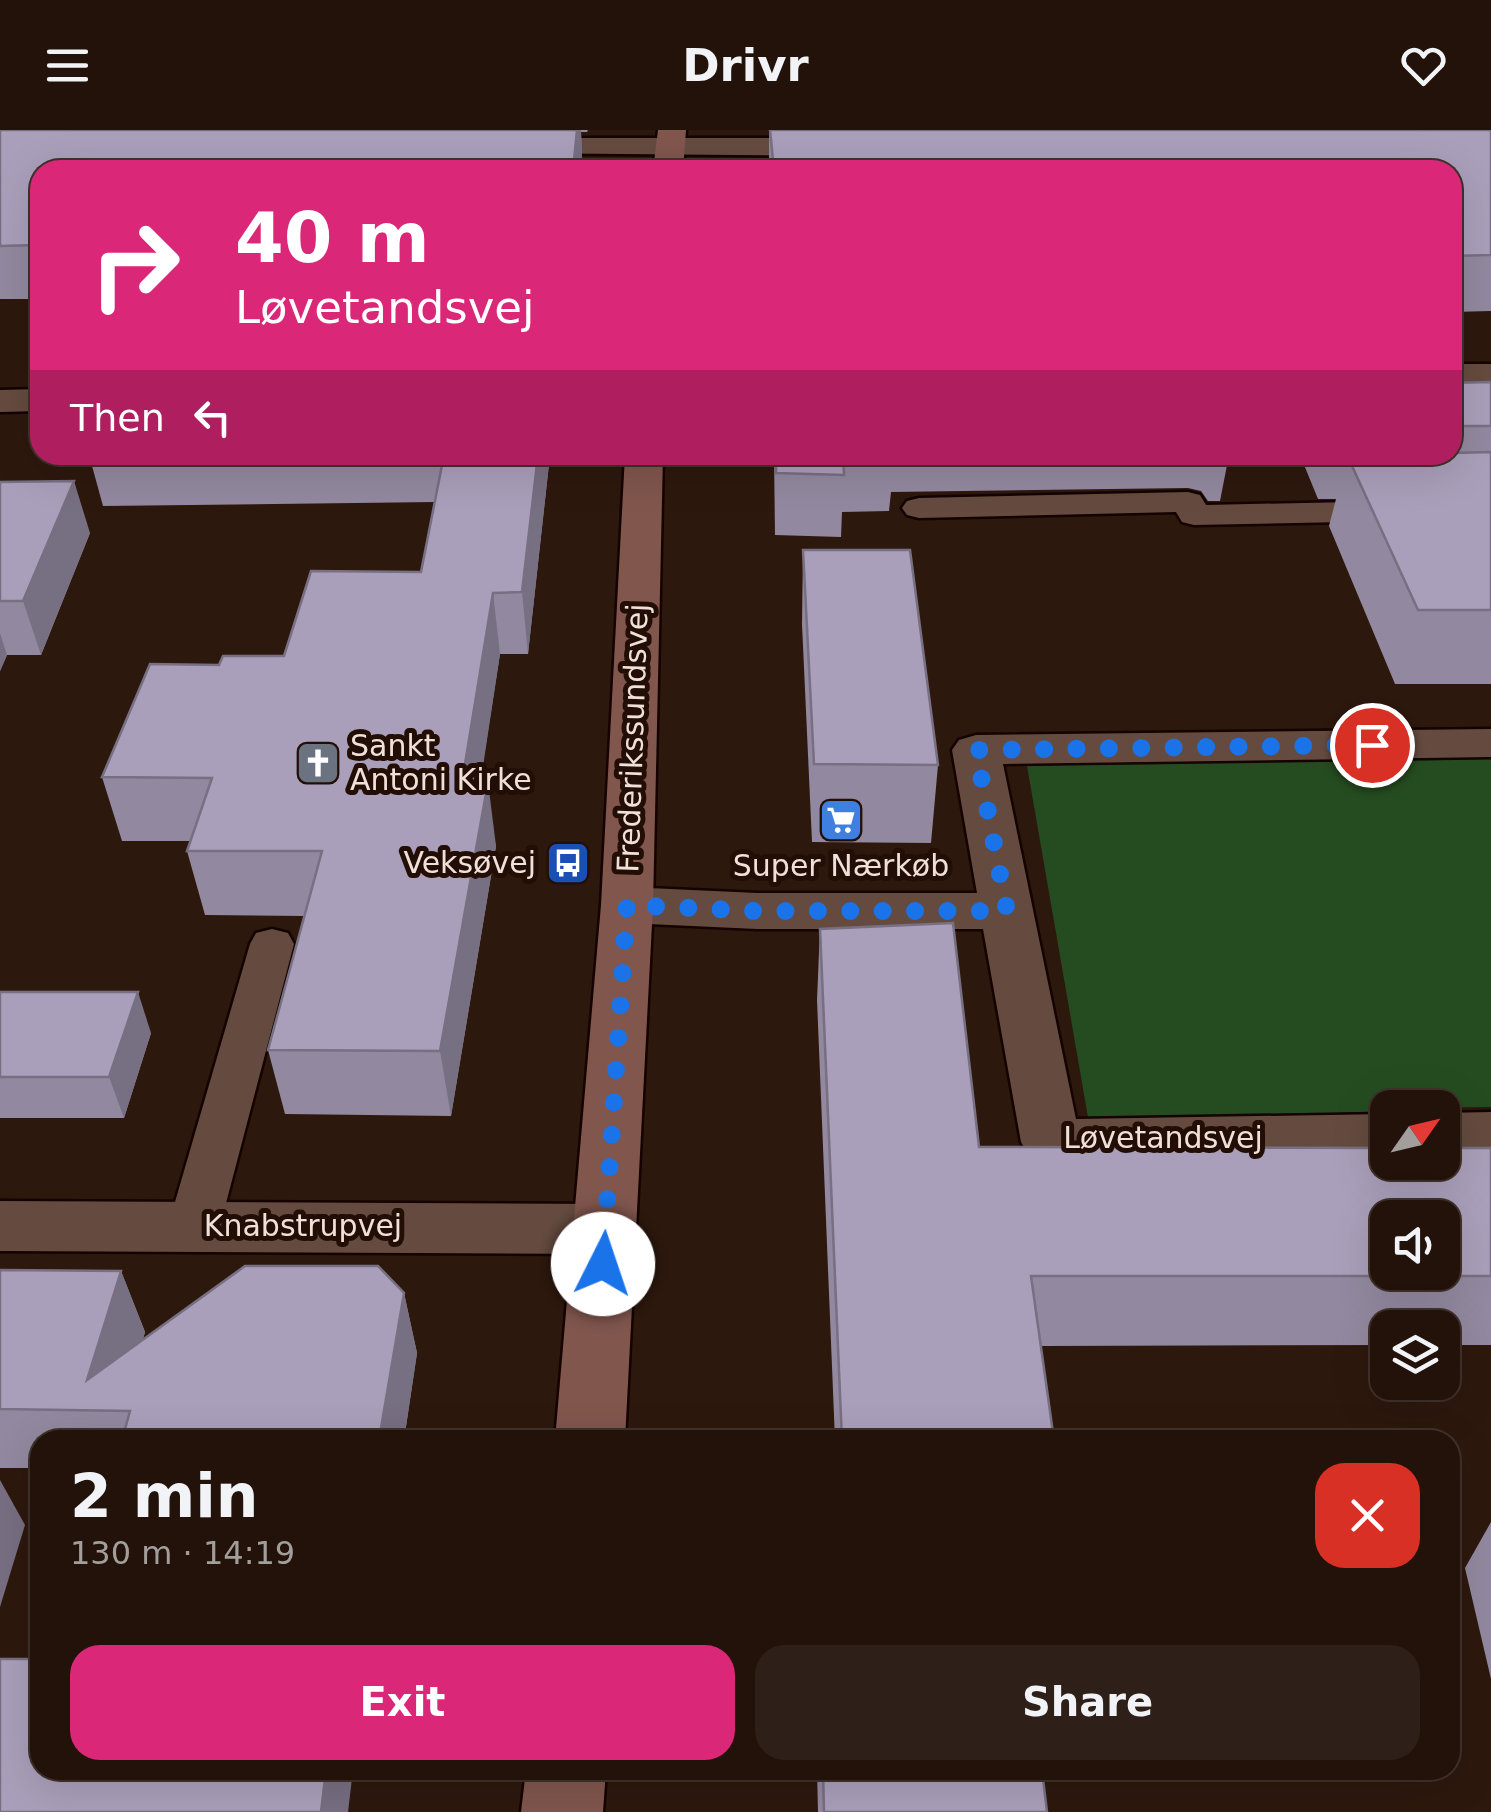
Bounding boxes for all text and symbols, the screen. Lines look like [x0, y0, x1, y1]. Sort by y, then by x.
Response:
icon: menu [40, 38, 95, 93]
icon: heart [1396, 38, 1451, 93]
text: Drivr [682, 39, 809, 92]
text: 40 m [235, 197, 430, 279]
icon: right [70, 200, 200, 330]
text: Løvetandsvej [235, 281, 535, 334]
icon: left [185, 390, 240, 445]
text: Then [70, 396, 165, 440]
street label: Frederikssundsvej [610, 603, 655, 873]
pin [1330, 703, 1415, 788]
icon: arrive [1345, 718, 1400, 773]
place label: Sankt Antoni Kirke [350, 728, 532, 797]
church icon: Sankt Antoni Kirke [295, 740, 341, 786]
supermarket icon: Super Nærkøb [818, 797, 864, 843]
bus stop icon: Veksøvej [545, 840, 591, 886]
place label: Veksøvej [403, 845, 536, 880]
place label: Super Nærkøb [733, 848, 949, 883]
north arrow [1370, 1090, 1460, 1180]
map controls [1370, 1090, 1460, 1400]
street label: Løvetandsvej [1063, 1120, 1263, 1155]
button: sound [1370, 1200, 1460, 1290]
street label: Knabstrupvej [204, 1208, 402, 1243]
position arrow [551, 1212, 655, 1316]
button: layers [1370, 1310, 1460, 1400]
text: 2 min [70, 1461, 258, 1531]
button: close [1315, 1463, 1420, 1568]
text: 130 m · 14:19 [70, 1534, 295, 1572]
button: Exit [70, 1645, 735, 1760]
button: Share [755, 1645, 1420, 1760]

